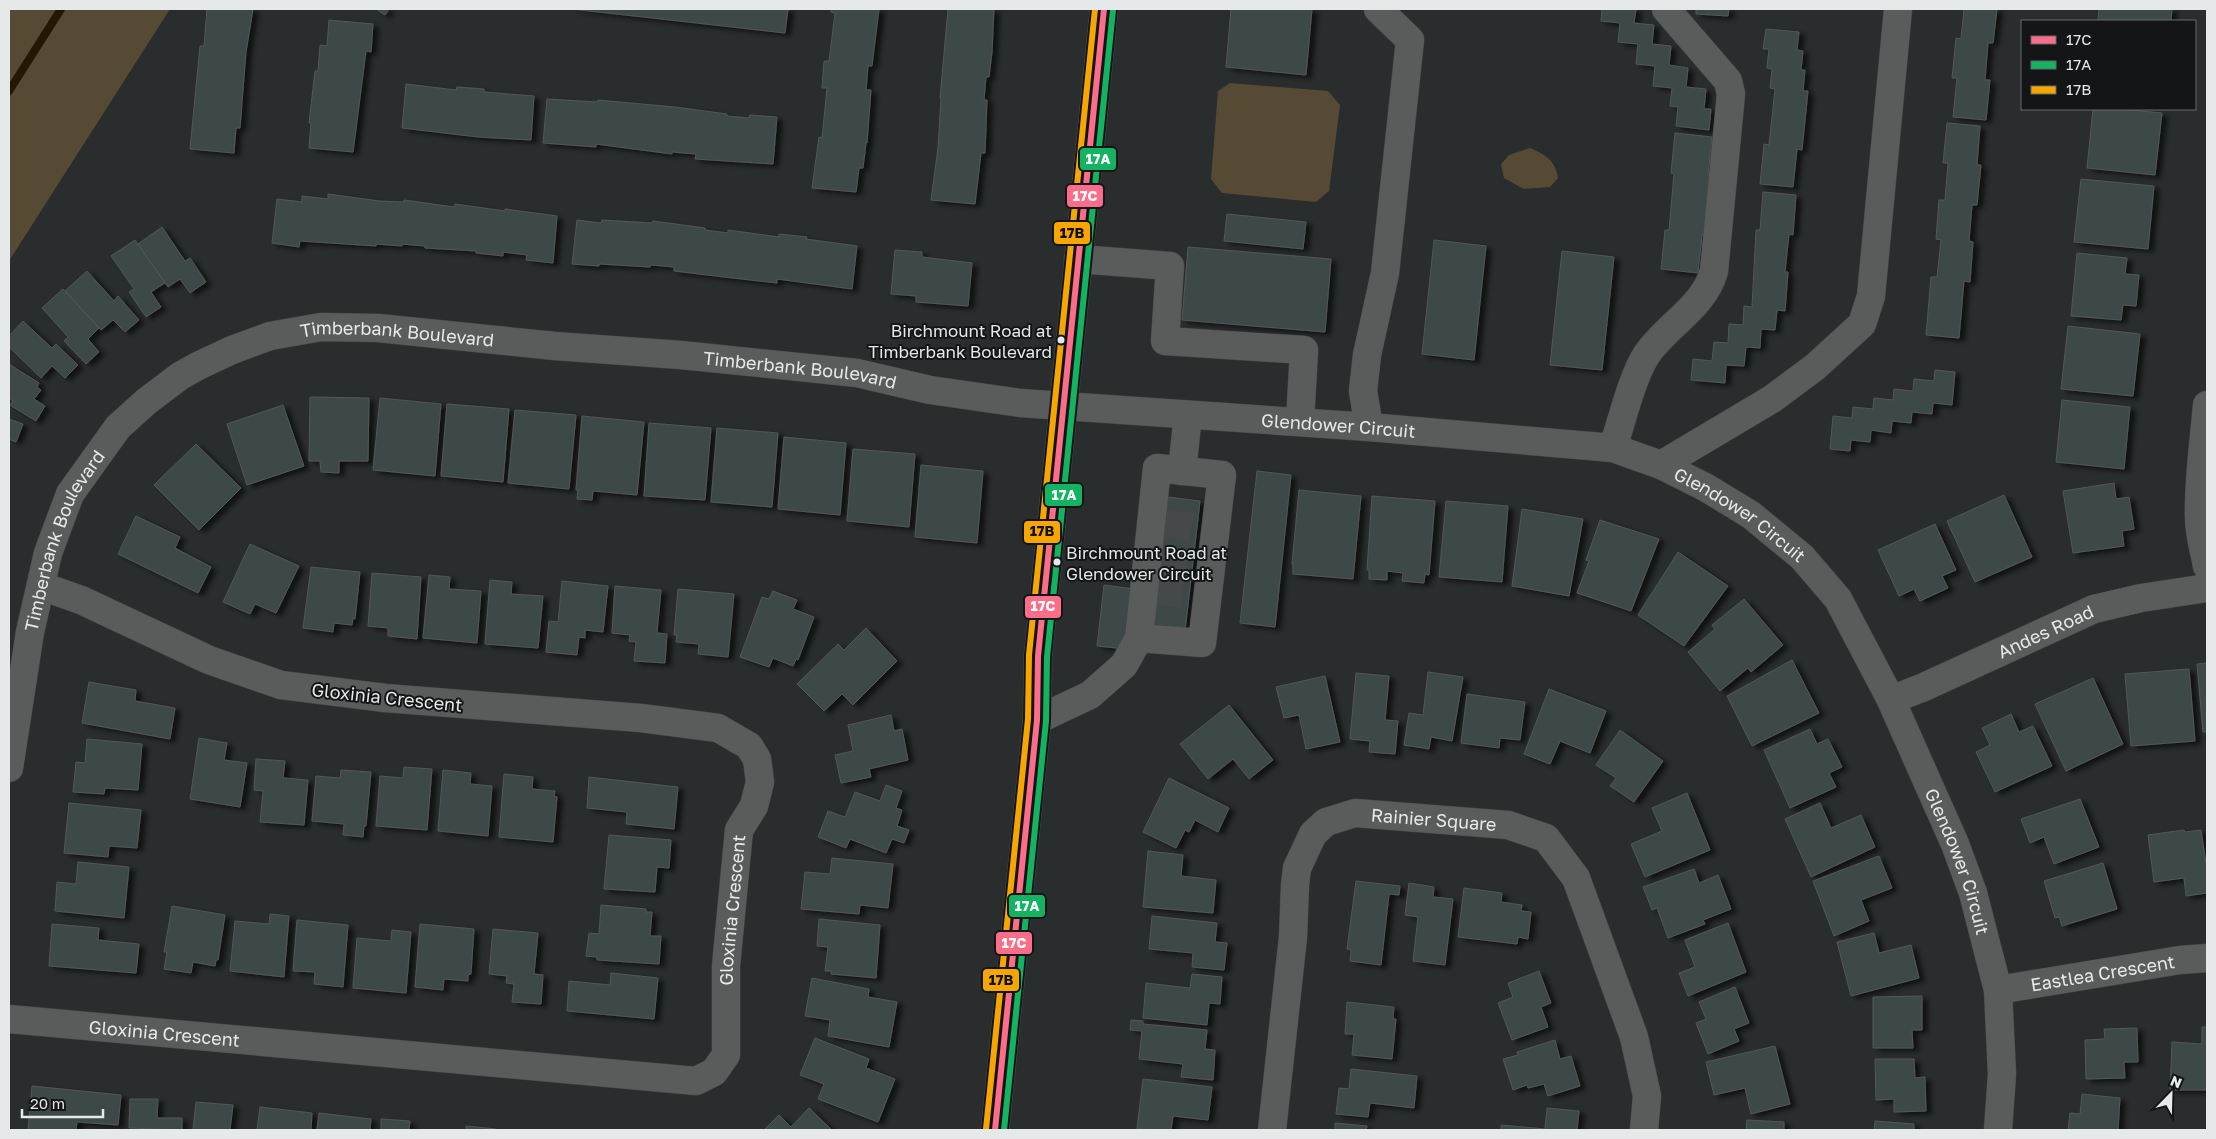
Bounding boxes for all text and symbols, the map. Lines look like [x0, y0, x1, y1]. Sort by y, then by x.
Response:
legend [2021, 20, 2196, 110]
text: 17C [2066, 30, 2091, 48]
text: 17A [2066, 55, 2091, 73]
text: 17B [2066, 80, 2091, 98]
line badge: 17A [1079, 147, 1117, 171]
text: 17A [1086, 150, 1110, 167]
line badge: 17C [1066, 184, 1104, 208]
text: 17C [1073, 187, 1097, 204]
line badge: 17B [1053, 221, 1091, 245]
text: 17B [1060, 224, 1084, 241]
street label: Timberbank Boulevard [298, 316, 495, 351]
place label: Birchmount Road at Timberbank Boulevard [868, 320, 1052, 362]
marker: Birchmount Road at Timberbank Boulevard [1056, 335, 1066, 345]
street label: Timberbank Boulevard [702, 346, 899, 393]
street label: Glendower Circuit [1261, 409, 1416, 442]
street label: Timberbank Boulevard [20, 446, 109, 633]
street label: Glendower Circuit [1671, 462, 1810, 567]
line badge: 17A [1044, 483, 1083, 507]
text: 17A [1052, 486, 1076, 503]
line badge: 17B [1023, 520, 1061, 544]
text: 17B [1030, 522, 1054, 539]
place label: Birchmount Road at Glendower Circuit [1066, 542, 1227, 584]
marker: Birchmount Road at Glendower Circuit [1052, 557, 1062, 567]
line badge: 17C [1024, 595, 1062, 619]
text: 17C [1031, 597, 1055, 614]
street label: Andes Road [1994, 600, 2097, 663]
street label: Gloxinia Crescent [311, 678, 463, 716]
street label: Glendower Circuit [1921, 785, 1994, 937]
street label: Rainier Square [1370, 803, 1497, 835]
street label: Gloxinia Crescent [715, 834, 750, 985]
line badge: 17A [1008, 894, 1046, 918]
text: 17A [1015, 897, 1039, 914]
line badge: 17C [995, 931, 1033, 955]
text: 17C [1002, 934, 1026, 951]
street label: Eastlea Crescent [2029, 950, 2176, 995]
line badge: 17B [982, 968, 1020, 992]
text: 17B [989, 971, 1013, 988]
street label: Gloxinia Crescent [88, 1015, 241, 1051]
north arrow [2146, 1069, 2196, 1119]
text: N [2168, 1072, 2184, 1091]
scale bar [22, 1086, 104, 1118]
text: 20 m [30, 1094, 65, 1112]

